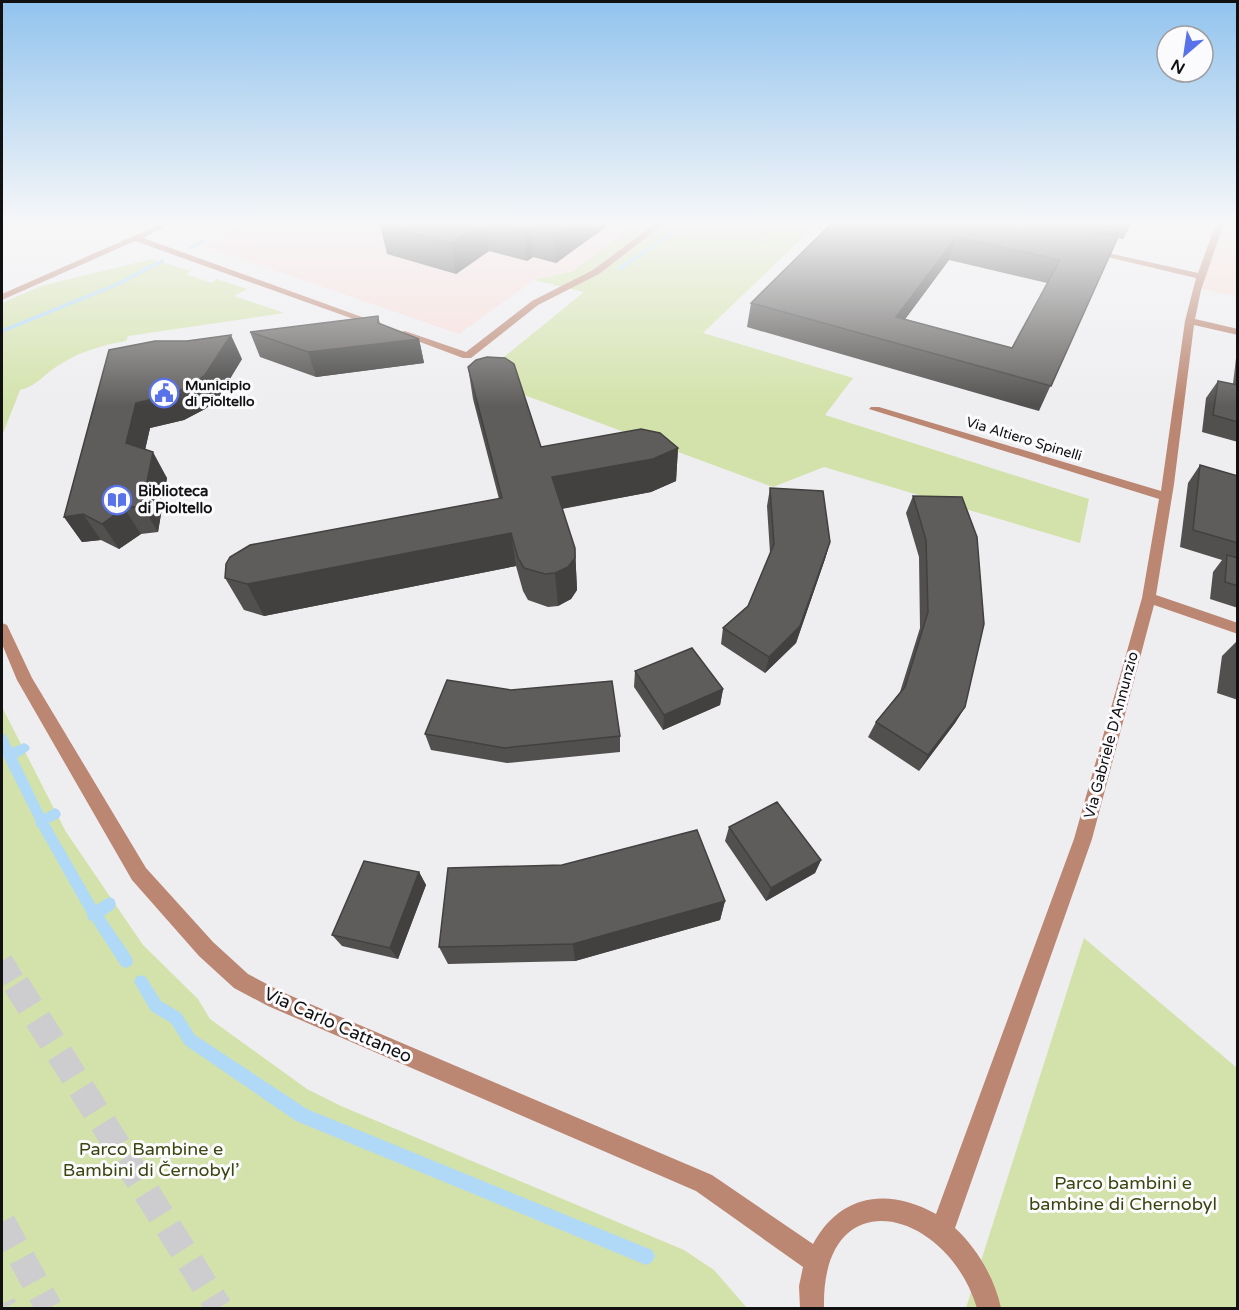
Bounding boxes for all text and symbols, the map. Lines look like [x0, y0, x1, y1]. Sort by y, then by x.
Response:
north arrow [1155, 24, 1215, 84]
text: N [1168, 54, 1189, 78]
public building icon: Municipio di Pioltello [148, 377, 180, 409]
place label: Municipio di Pioltello [185, 377, 255, 410]
street label: Via Altiero Spinelli [964, 413, 1084, 465]
place label: Biblioteca di Pioltello [138, 482, 212, 517]
library icon: Biblioteca di Pioltello [101, 484, 133, 516]
street label: Via Gabriele D'Annunzio [1080, 650, 1142, 820]
street label: Via Carlo Cattaneo [261, 982, 415, 1068]
park label: Parco Bambine e Bambini di Černobyl’ [63, 1138, 239, 1181]
park label: Parco bambini e bambine di Chernobyl [1029, 1172, 1217, 1215]

